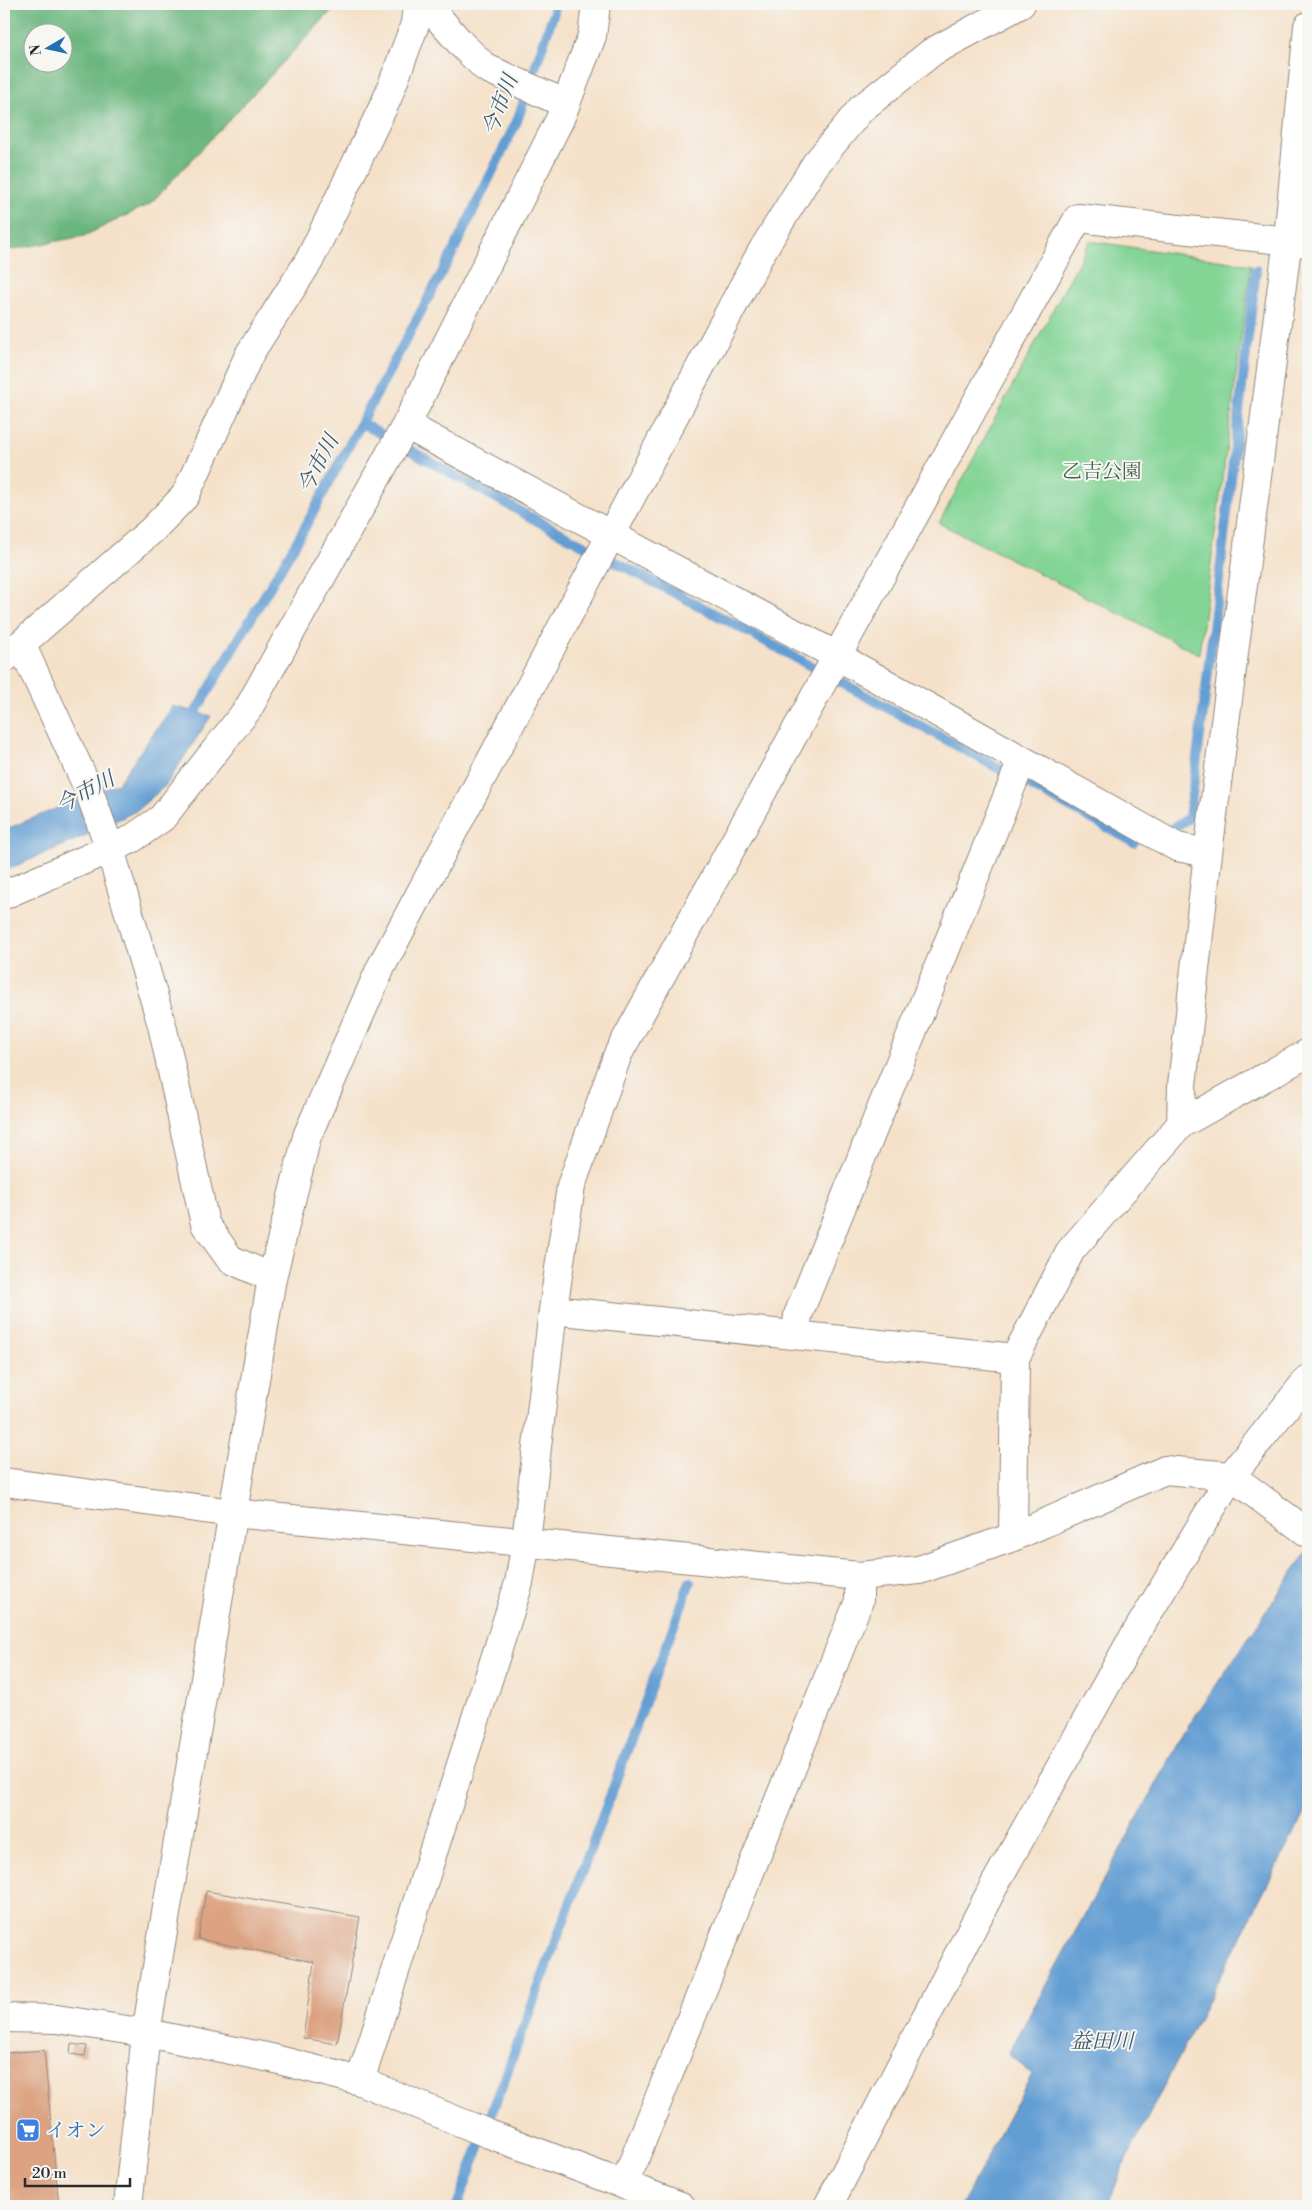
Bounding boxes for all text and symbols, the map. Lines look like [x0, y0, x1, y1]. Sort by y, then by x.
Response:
north arrow [22, 22, 72, 72]
text: N [26, 43, 46, 57]
water label: 今市川 [478, 69, 525, 139]
water label: 今市川 [293, 429, 346, 498]
park label: 乙吉公園 [1062, 460, 1142, 485]
water label: 今市川 [52, 766, 121, 819]
water label: 益田川 [1071, 2029, 1135, 2055]
supermarket icon: イオン [15, 2117, 41, 2143]
place label: イオン [46, 2119, 105, 2144]
scale bar [25, 2155, 130, 2187]
text: 20 m [32, 2164, 67, 2183]

